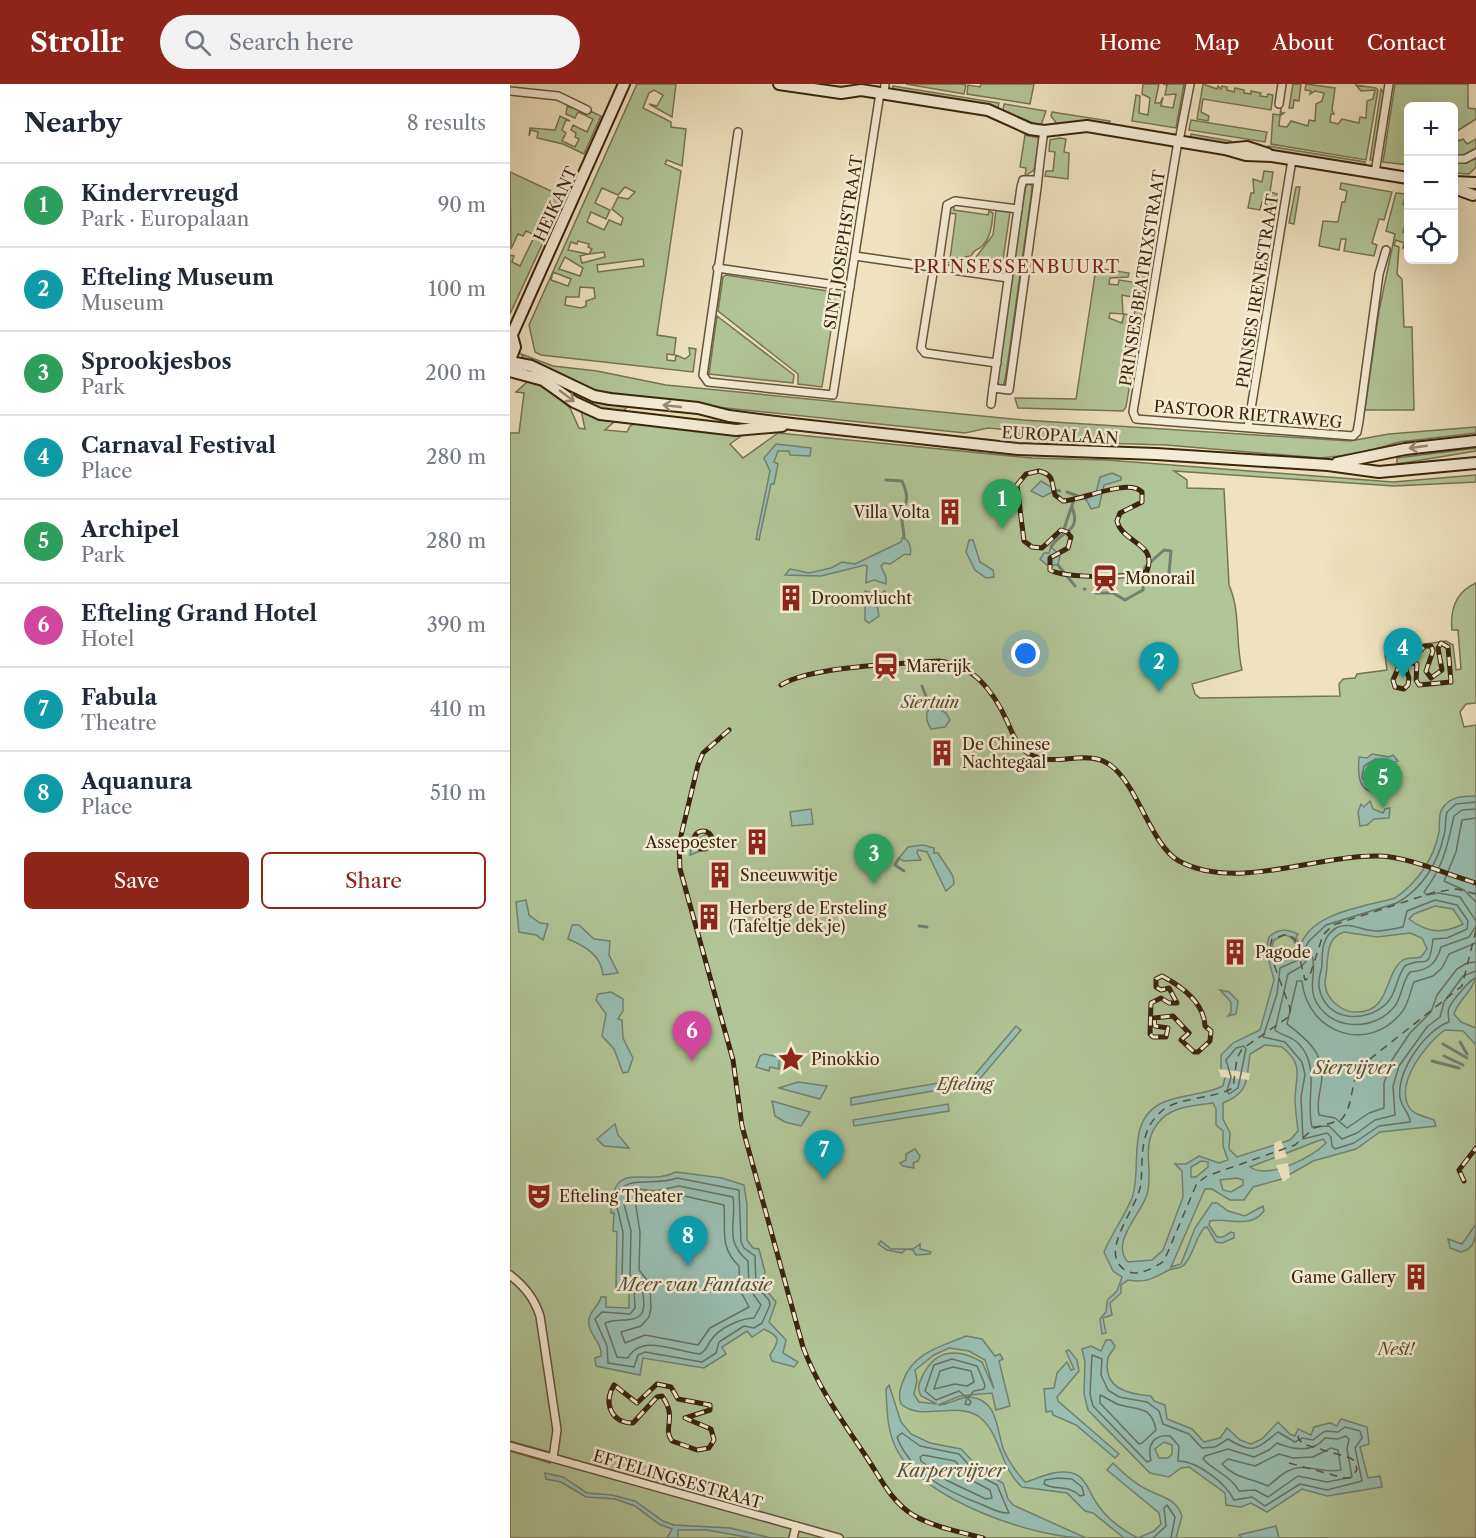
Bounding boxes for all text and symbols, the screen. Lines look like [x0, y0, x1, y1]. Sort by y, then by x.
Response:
search box [160, 15, 580, 69]
text: Strollr [30, 25, 124, 59]
icon: search [181, 26, 214, 59]
text: Search here [229, 29, 353, 56]
text: Home [1100, 30, 1161, 55]
text: Map [1194, 30, 1239, 55]
text: About [1272, 30, 1334, 55]
text: Contact [1367, 30, 1446, 55]
map controls [1404, 102, 1458, 264]
button: + [1404, 102, 1458, 156]
text: Nearby [24, 107, 122, 139]
text: 8 results [407, 111, 486, 135]
street label: SINT JOSEPHSTRAAT [819, 153, 867, 331]
button: − [1404, 156, 1458, 210]
street label: HEIKANT [529, 163, 581, 245]
street label: PRINSES BEATRIXSTRAAT [1115, 168, 1169, 388]
text: Kindervreugd [81, 180, 239, 207]
street label: PRINSES IRENESTRAAT [1232, 192, 1282, 390]
text: 1 [39, 193, 48, 217]
text: 90 m [438, 193, 486, 217]
text: Park · Europalaan [81, 207, 249, 231]
button: locate [1404, 210, 1458, 264]
district label: PRINSESSENBUURT [913, 256, 1121, 278]
text: Efteling Museum [81, 264, 274, 291]
text: 2 [38, 277, 49, 301]
text: 100 m [428, 277, 486, 301]
text: Museum [81, 291, 164, 315]
text: Sprookjesbos [81, 348, 232, 375]
text: 3 [38, 361, 49, 385]
text: 200 m [425, 361, 486, 385]
text: Park [81, 375, 124, 399]
one-way arrow [558, 390, 574, 403]
street label: PASTOOR RIETRAWEG [1153, 396, 1343, 432]
one-way arrow [662, 400, 682, 411]
street label: EUROPALAAN [1001, 422, 1119, 448]
text: Carnaval Festival [81, 432, 276, 459]
one-way arrow [1408, 442, 1428, 453]
text: 4 [38, 445, 49, 469]
text: 280 m [426, 445, 486, 469]
text: Place [81, 459, 132, 483]
pin: 1 [982, 480, 1022, 529]
building icon: Villa Volta [935, 497, 965, 527]
place label: Villa Volta [852, 502, 931, 522]
text: Archipel [81, 516, 179, 543]
text: 5 [38, 529, 49, 553]
text: 280 m [426, 529, 486, 553]
text: Park [81, 543, 124, 567]
station icon: Monorail [1090, 563, 1120, 593]
place label: Monorail [1125, 568, 1195, 588]
building icon: Droomvlucht [776, 583, 806, 613]
place label: Droomvlucht [811, 588, 912, 608]
text: Efteling Grand Hotel [81, 600, 317, 627]
text: 6 [38, 613, 49, 637]
text: 390 m [427, 613, 486, 637]
text: Hotel [81, 627, 134, 651]
pin: 4 [1384, 628, 1422, 678]
your location [1011, 639, 1040, 668]
pin: 2 [1140, 642, 1178, 692]
station icon: Marerijk [871, 651, 901, 681]
place label: Marerijk [906, 656, 972, 676]
text: Fabula [81, 684, 157, 711]
park label: Siertuin [900, 692, 959, 712]
text: 7 [38, 697, 49, 721]
text: 410 m [429, 697, 486, 721]
text: Theatre [81, 711, 157, 735]
place label: De Chinese Nachtegaal [962, 734, 1050, 772]
building icon: De Chinese Nachtegaal [927, 738, 957, 768]
pin: 5 [1364, 758, 1402, 808]
text: Aquanura [81, 768, 192, 795]
text: 8 [37, 781, 50, 805]
text: 510 m [430, 781, 486, 805]
text: Place [81, 795, 132, 819]
building icon: Assepoester [742, 827, 772, 857]
place label: Assepoester [644, 832, 737, 852]
pin: 3 [854, 834, 894, 884]
button: Save [24, 852, 249, 909]
button: Share [261, 852, 486, 909]
building icon: Sneeuwwitje [705, 860, 735, 890]
place label: Sneeuwwitje [740, 865, 838, 885]
place label: Herberg de Ersteling (Tafeltje dek je) [729, 898, 887, 936]
building icon: Herberg de Ersteling (Tafeltje dek je) [694, 902, 724, 932]
building icon: Pagode [1220, 937, 1250, 967]
place label: Pagode [1255, 942, 1311, 962]
pin: 6 [672, 1012, 711, 1061]
place icon: Pinokkio [776, 1044, 806, 1074]
place label: Pinokkio [811, 1049, 880, 1069]
water label: Siervijver [1312, 1057, 1396, 1079]
park label: Efteling [935, 1074, 995, 1094]
pin: 7 [804, 1130, 844, 1180]
theatre icon: Efteling Theater [524, 1181, 554, 1211]
place label: Efteling Theater [559, 1186, 683, 1206]
pin: 8 [668, 1216, 708, 1266]
building icon: Game Gallery [1401, 1262, 1431, 1292]
place label: Game Gallery [1291, 1267, 1397, 1287]
water label: Meer van Fantasie [616, 1274, 773, 1296]
park label: Nest! [1376, 1339, 1416, 1359]
street label: EFTELINGSESTRAAT [591, 1445, 765, 1513]
water label: Karpervijver [895, 1460, 1006, 1482]

